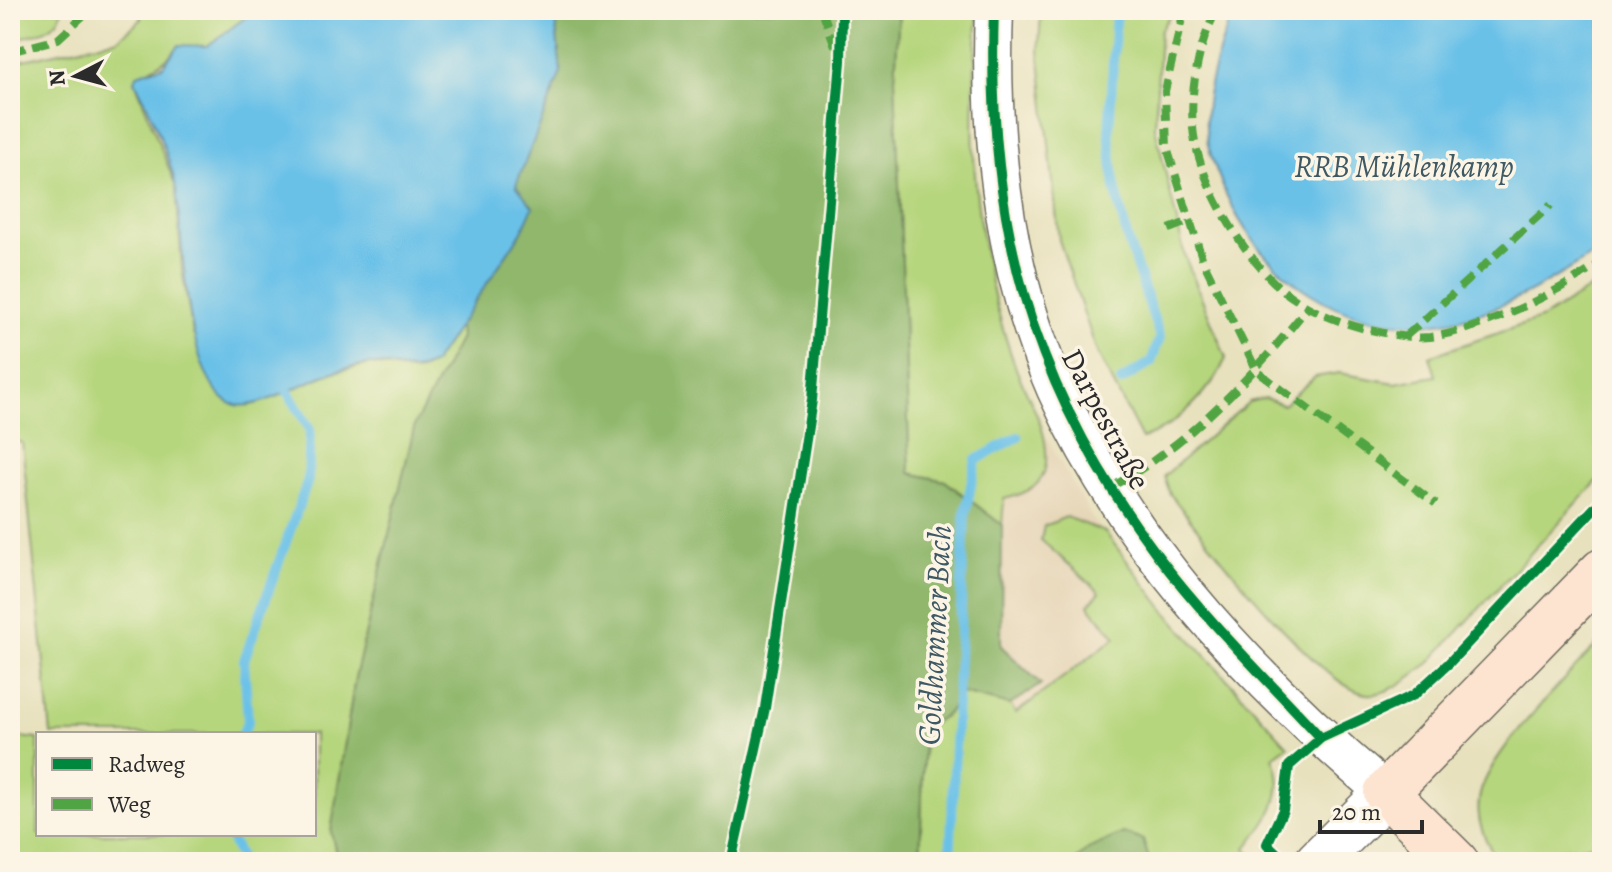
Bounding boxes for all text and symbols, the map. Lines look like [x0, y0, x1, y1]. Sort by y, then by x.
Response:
north arrow [36, 36, 116, 116]
text: N [41, 68, 73, 88]
water label: RRB Mühlenkamp [1294, 144, 1514, 188]
street label: Darpestraße [1052, 342, 1160, 496]
water label: Goldhammer Bach [906, 524, 962, 746]
legend [36, 732, 316, 836]
text: Radweg [108, 748, 185, 780]
scale bar [1320, 784, 1422, 834]
text: Weg [107, 788, 151, 820]
text: 20 m [1332, 796, 1381, 828]

